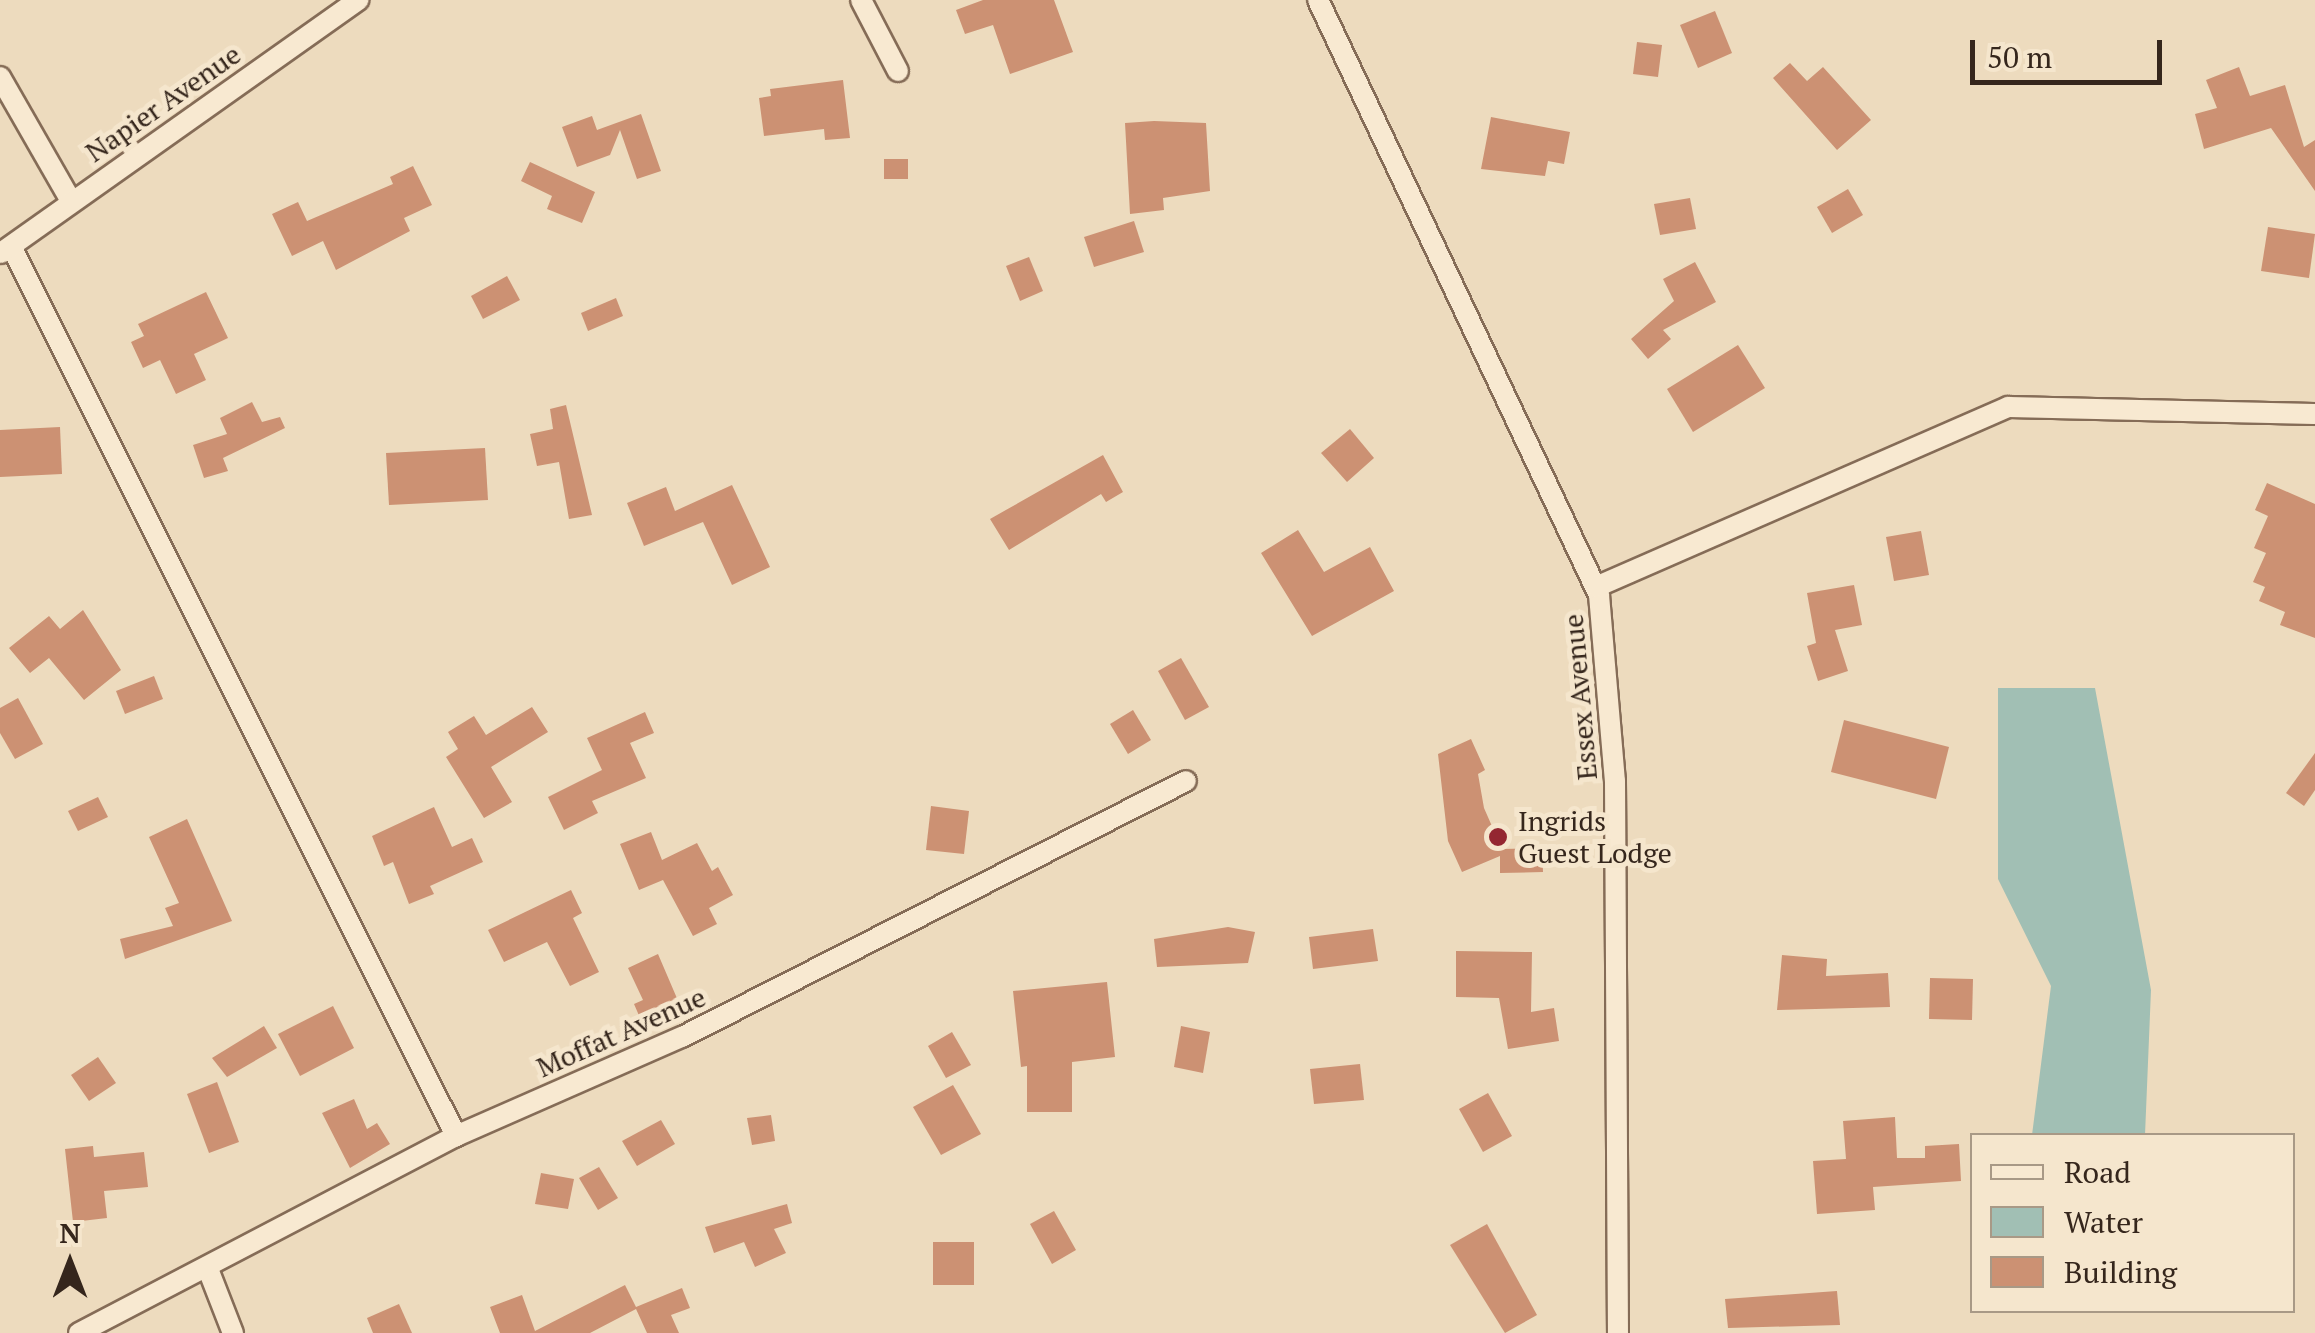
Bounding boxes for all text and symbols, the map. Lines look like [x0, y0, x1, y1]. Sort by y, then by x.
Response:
scale bar [1975, 20, 2168, 82]
street label: Napier Avenue [79, 37, 247, 169]
text: 50 m [1987, 37, 2052, 77]
street label: Essex Avenue [1556, 612, 1604, 782]
place label: Ingrids Guest Lodge [1518, 804, 1672, 870]
marker: Ingrids Guest Lodge [1487, 826, 1509, 848]
street label: Moffat Avenue [531, 980, 711, 1084]
legend [1970, 1133, 2295, 1313]
text: Road [2064, 1152, 2131, 1192]
text: Water [2064, 1202, 2143, 1242]
north arrow [20, 1213, 120, 1313]
text: N [59, 1214, 81, 1251]
text: Building [2064, 1252, 2177, 1292]

